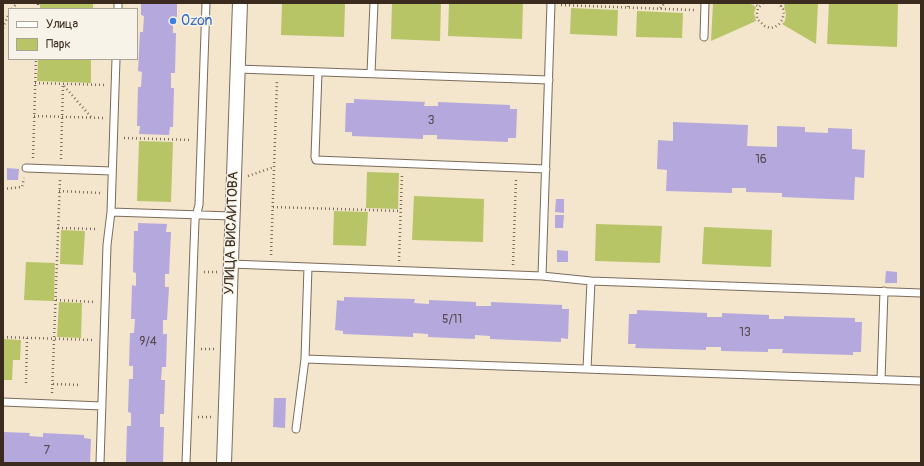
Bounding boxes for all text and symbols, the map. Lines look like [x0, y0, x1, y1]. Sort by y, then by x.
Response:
legend [8, 8, 138, 60]
place label: Ozon [181, 13, 212, 29]
marker: Ozon [168, 16, 178, 26]
text: Улица [46, 17, 78, 32]
text: Парк [46, 37, 71, 52]
house number: 3 [428, 114, 434, 128]
house number: 16 [755, 153, 767, 167]
street label: УЛИЦА ВИСАИТОВА [221, 171, 243, 295]
house number: 5/11 [442, 313, 462, 327]
house number: 13 [739, 326, 751, 340]
house number: 9/4 [139, 335, 157, 349]
house number: 7 [44, 444, 50, 458]

